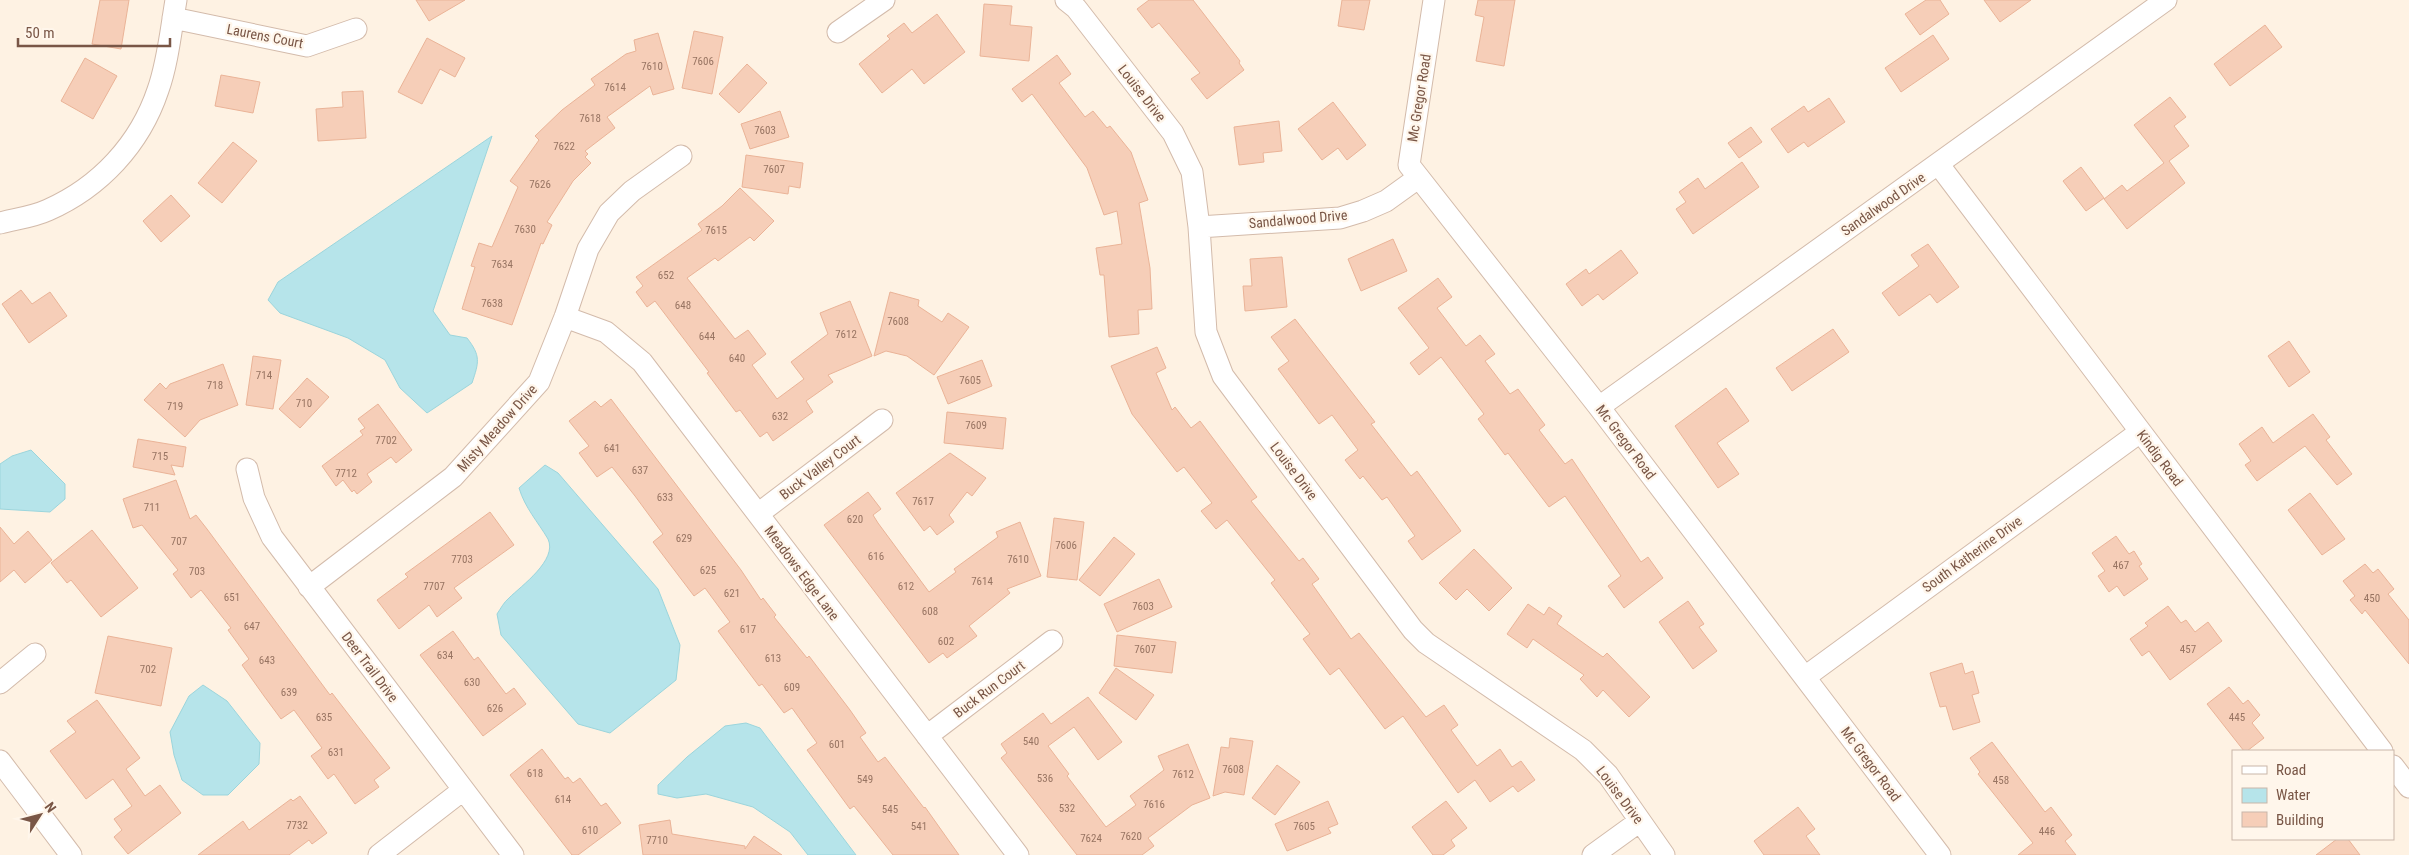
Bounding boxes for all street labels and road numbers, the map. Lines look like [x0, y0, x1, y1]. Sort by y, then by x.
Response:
street label: Laurens Court [225, 21, 305, 51]
street label: Mc Gregor Road [1404, 53, 1434, 143]
street label: Louise Drive [1115, 61, 1169, 125]
street label: Sandalwood Drive [1838, 169, 1928, 239]
street label: Sandalwood Drive [1248, 207, 1348, 231]
street label: Misty Meadow Drive [454, 381, 541, 475]
street label: Mc Gregor Road [1593, 402, 1659, 482]
street label: Kindig Road [2134, 427, 2186, 489]
street label: Buck Valley Court [776, 431, 864, 503]
street label: Louise Drive [1267, 439, 1321, 503]
street label: South Katherine Drive [1919, 512, 2025, 595]
street label: Meadows Edge Lane [761, 523, 843, 624]
street label: Deer Trail Drive [339, 629, 402, 705]
street label: Buck Run Court [950, 657, 1028, 721]
street label: Mc Gregor Road [1838, 724, 1904, 804]
street label: Louise Drive [1593, 763, 1647, 827]

